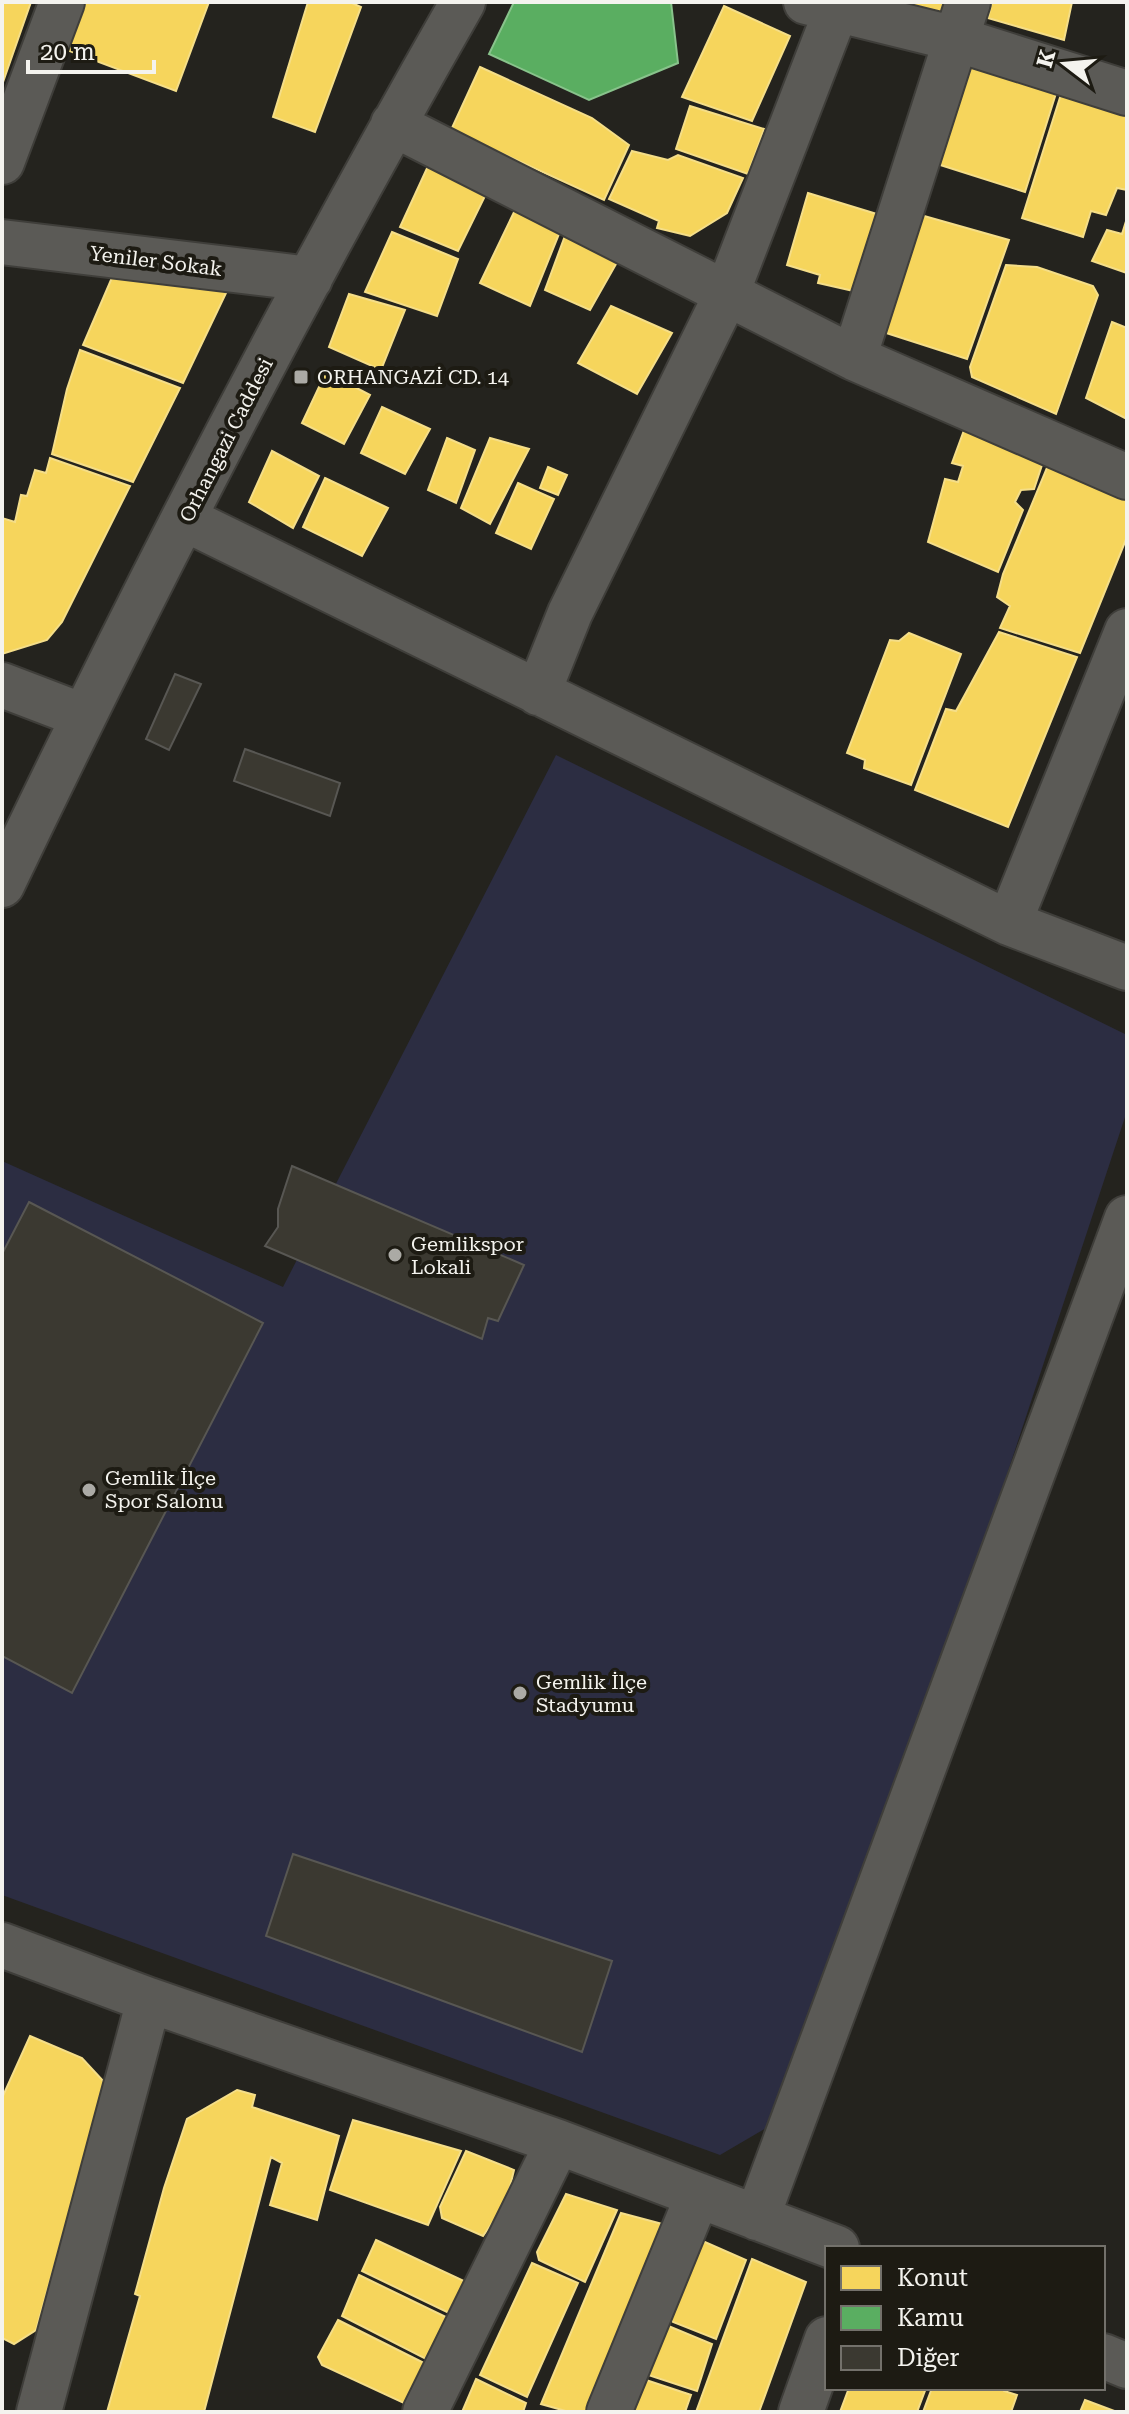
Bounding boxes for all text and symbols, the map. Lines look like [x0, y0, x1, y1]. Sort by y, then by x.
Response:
scale bar [28, 24, 154, 74]
north arrow [1025, 24, 1105, 104]
text: 20 m [40, 38, 95, 66]
text: K [1032, 47, 1061, 70]
street label: Yeniler Sokak [88, 241, 224, 281]
street label: Orhangazi Caddesi [174, 354, 278, 526]
place label: ORHANGAZİ CD. 14 [317, 365, 510, 389]
marker: ORHANGAZİ CD. 14 [292, 368, 310, 386]
place label: Gemlikspor Lokali [411, 1232, 524, 1279]
marker: Gemlikspor Lokali [386, 1246, 404, 1264]
place label: Gemlik İlçe Spor Salonu [105, 1466, 224, 1513]
marker: Gemlik İlçe Spor Salonu [80, 1481, 98, 1499]
place label: Gemlik İlçe Stadyumu [536, 1670, 647, 1717]
marker: Gemlik İlçe Stadyumu [511, 1684, 529, 1702]
legend [825, 2246, 1105, 2390]
text: Konut [897, 2264, 968, 2292]
text: Kamu [897, 2304, 964, 2332]
text: Diğer [897, 2344, 959, 2372]

